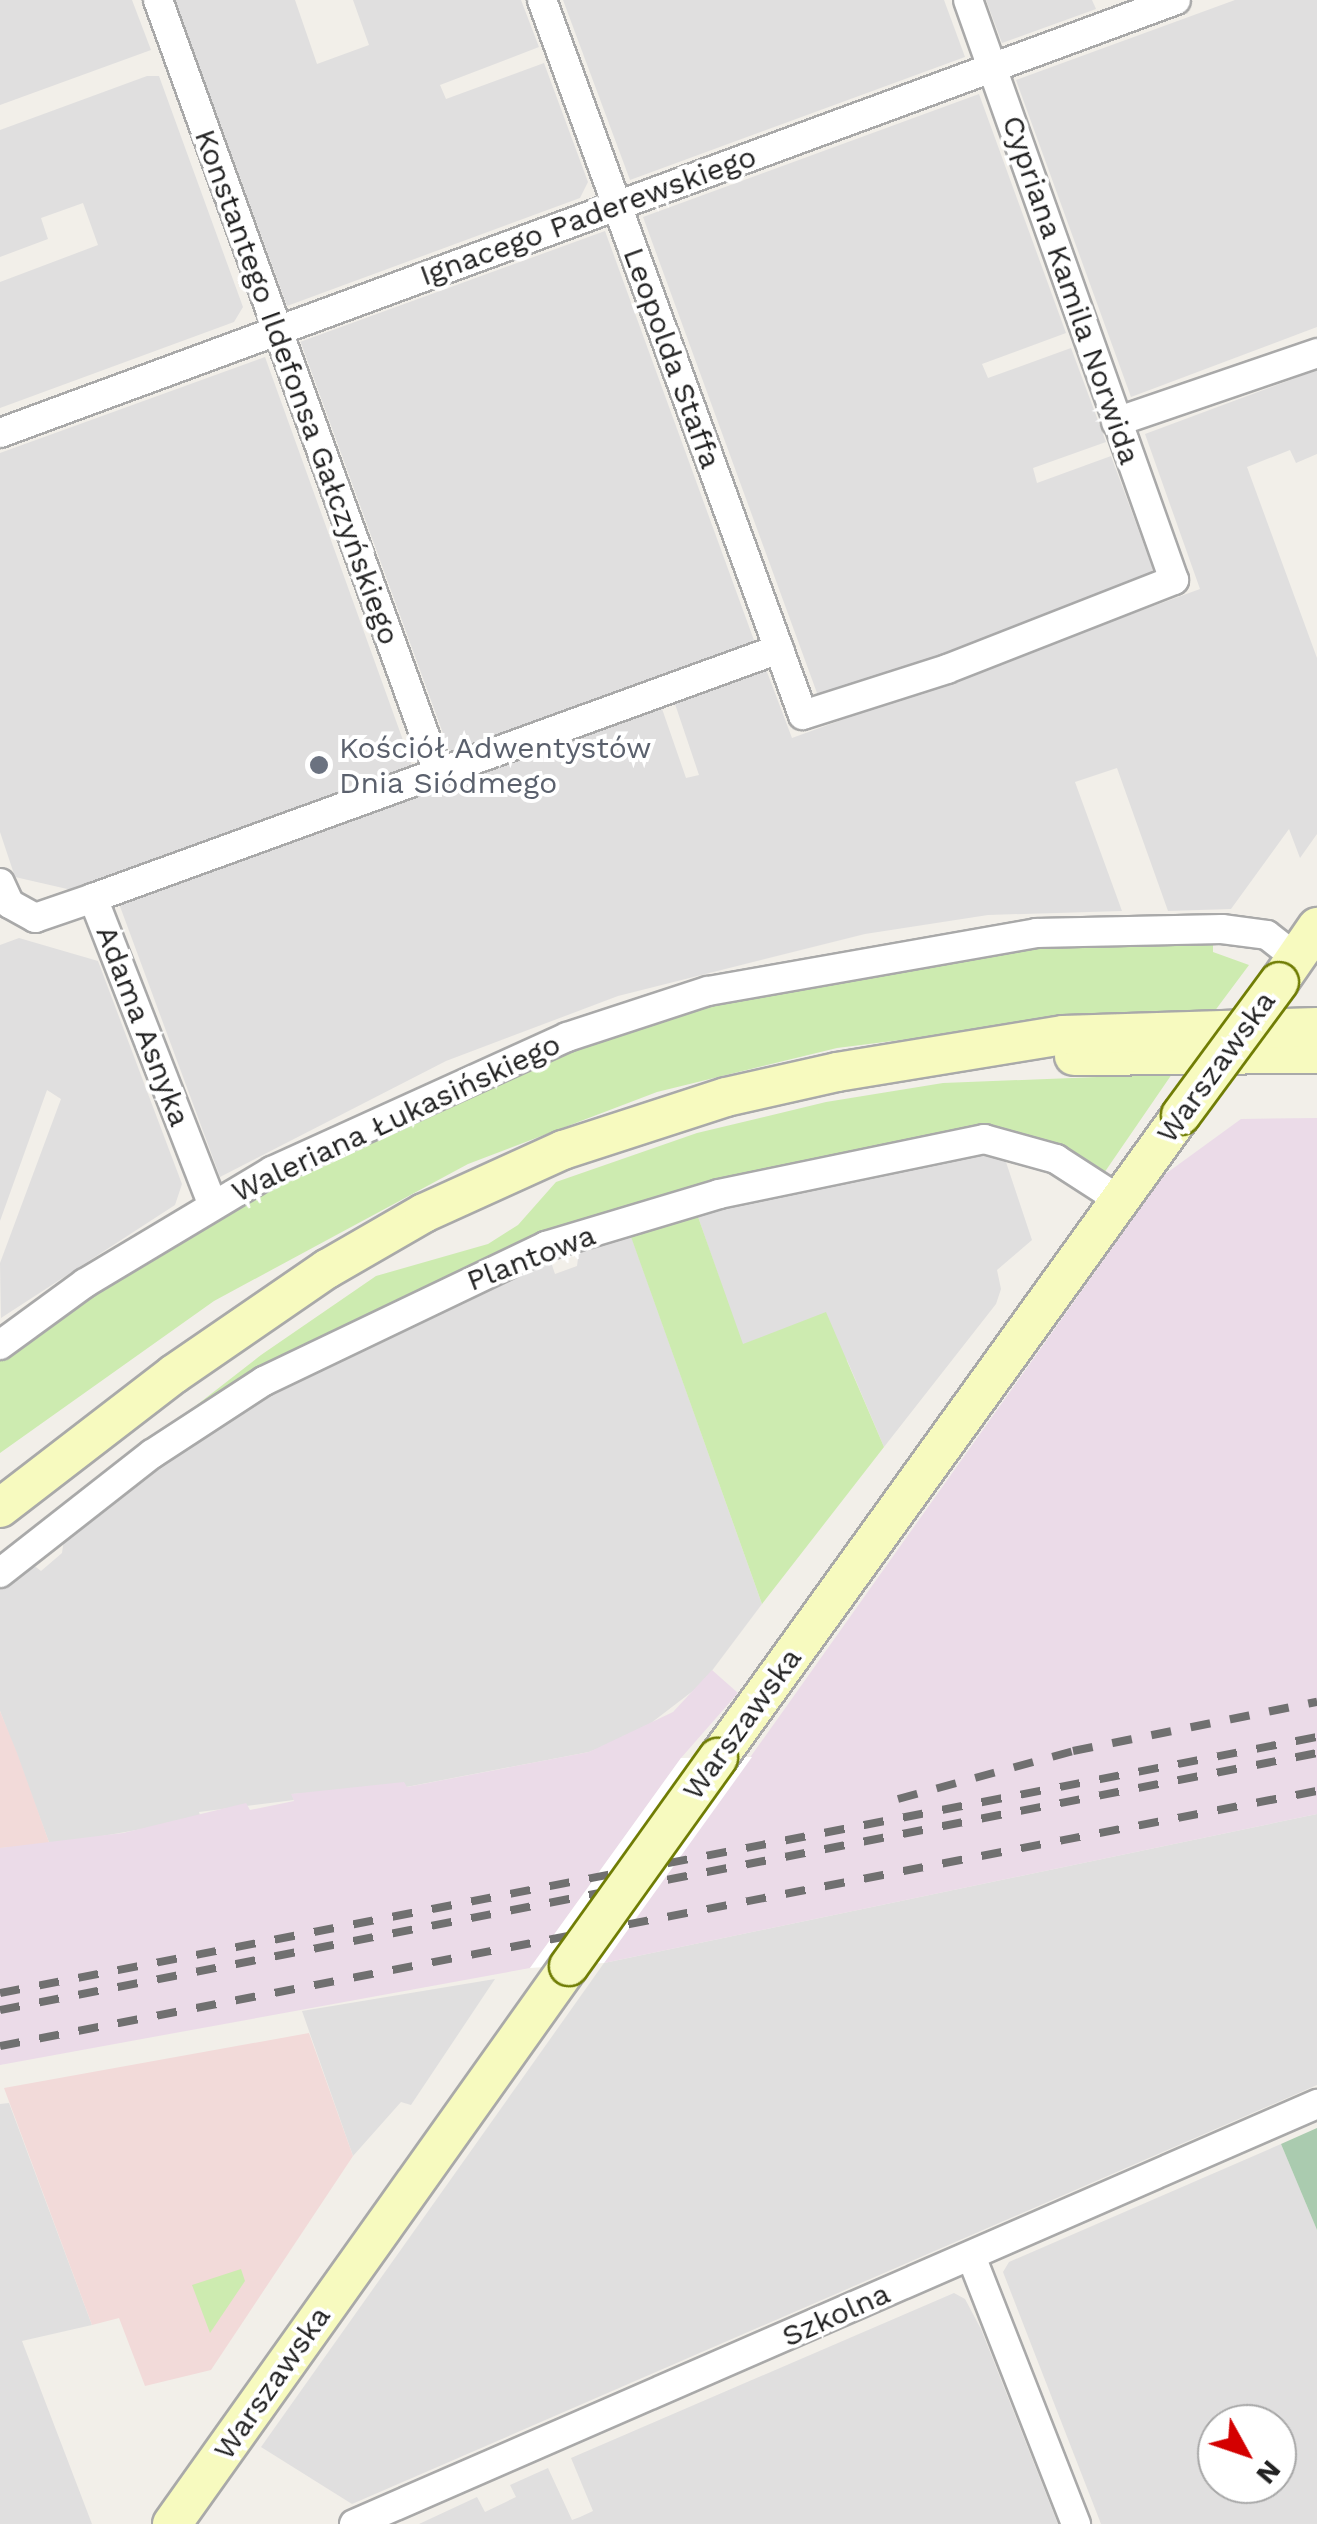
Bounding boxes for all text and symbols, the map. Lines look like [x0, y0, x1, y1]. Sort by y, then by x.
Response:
street label: Cypriana Kamila Norwida [994, 110, 1148, 470]
street label: Konstantego Ildefonsa Gałczyńskiego [187, 124, 407, 650]
street label: Ignacego Paderewskiego [415, 138, 761, 294]
street label: Leopolda Staffa [615, 242, 729, 474]
place label: Kościół Adwentystów Dnia Siódmego [339, 730, 653, 800]
marker: Kościół Adwentystów Dnia Siódmego [308, 754, 330, 776]
street label: Adama Asnyka [88, 920, 198, 1132]
street label: Warszawska [1149, 984, 1283, 1150]
street label: Waleriana Łukasińskiego [226, 1026, 566, 1210]
street label: Plantowa [462, 1217, 600, 1299]
street label: Warszawska [675, 1641, 809, 1807]
street label: Szkolna [776, 2275, 896, 2355]
street label: Warszawska [206, 2299, 338, 2467]
north arrow [1197, 2404, 1297, 2504]
text: N [1250, 2454, 1288, 2491]

